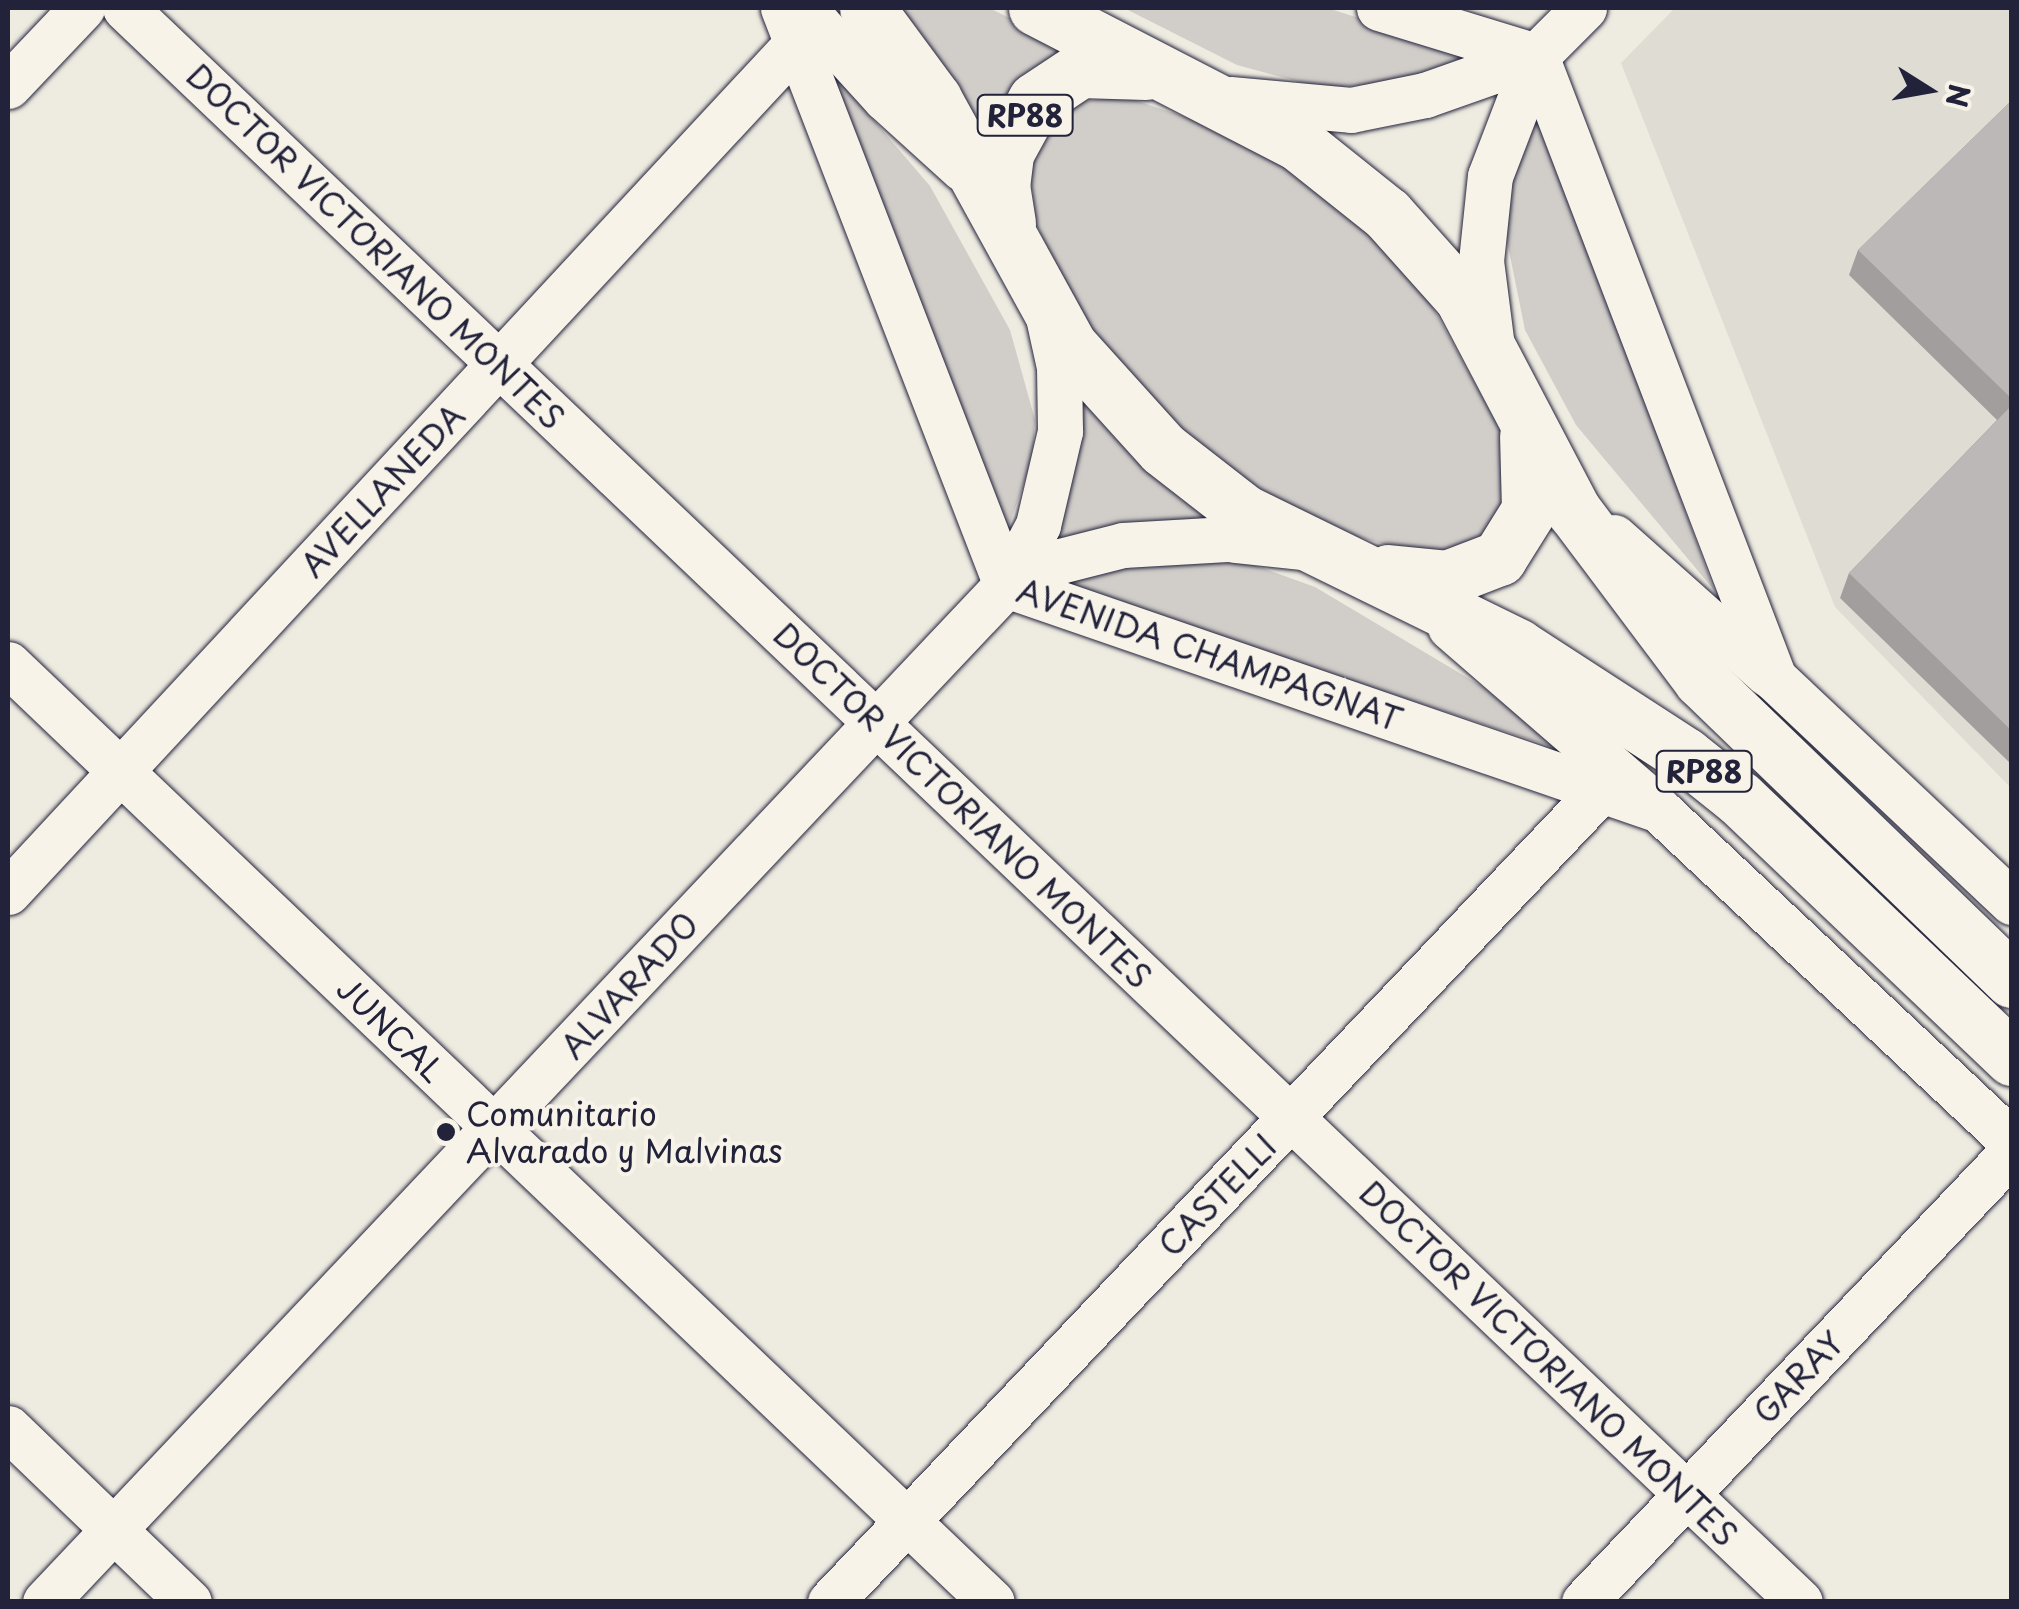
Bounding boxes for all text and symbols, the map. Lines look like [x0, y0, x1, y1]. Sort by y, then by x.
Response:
north arrow [1879, 40, 1979, 140]
street label: DOCTOR VICTORIANO MONTES [179, 54, 573, 438]
text: N [1936, 81, 1982, 111]
road number: RP88 [975, 90, 1075, 140]
street label: AVELLANEDA [292, 396, 472, 584]
street label: AVENIDA CHAMPAGNAT [1014, 571, 1406, 737]
street label: DOCTOR VICTORIANO MONTES [766, 613, 1160, 997]
road number: RP88 [1654, 746, 1754, 796]
street label: ALVARADO [552, 905, 706, 1065]
street label: JUNCAL [330, 969, 452, 1089]
place label: Comunitario Alvarado y Malvinas [466, 1095, 782, 1170]
marker: Comunitario Alvarado y Malvinas [435, 1121, 457, 1143]
street label: CASTELLI [1150, 1127, 1284, 1263]
street label: DOCTOR VICTORIANO MONTES [1352, 1171, 1746, 1555]
street label: GARAY [1745, 1323, 1851, 1431]

